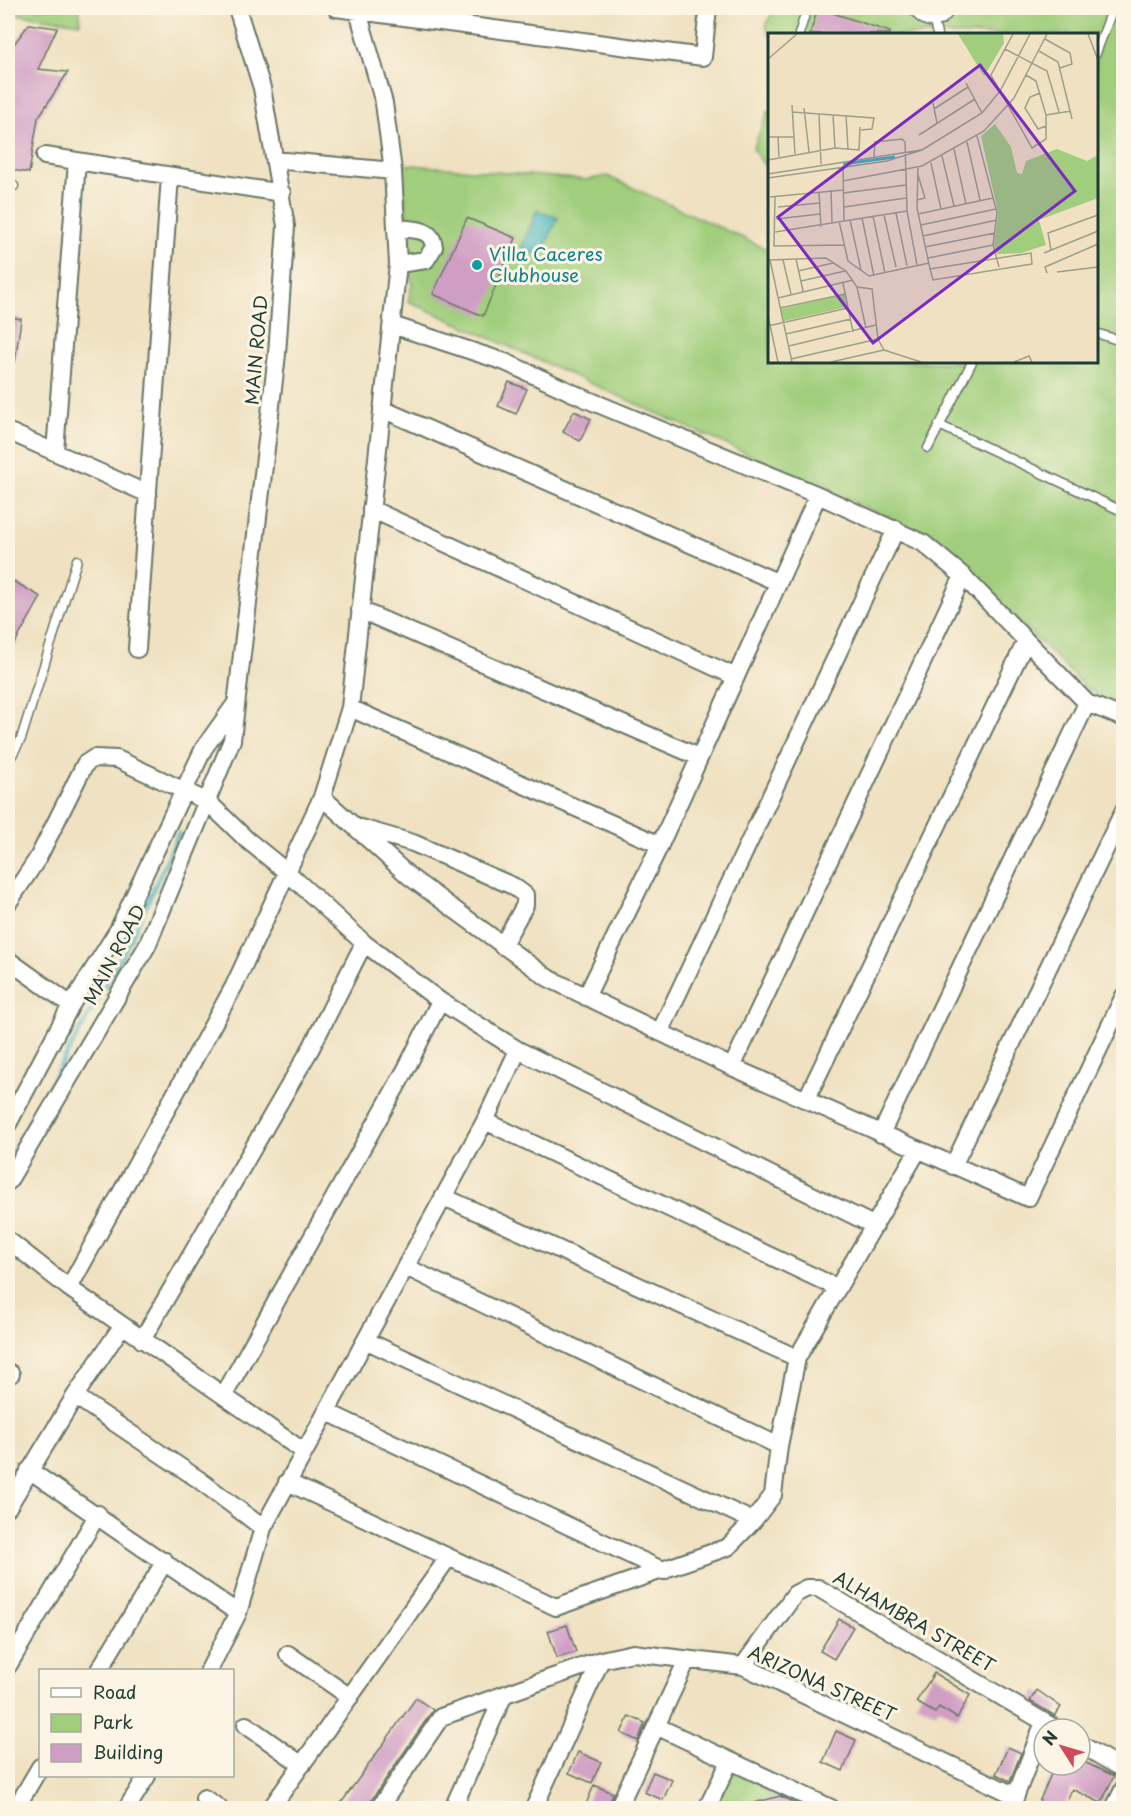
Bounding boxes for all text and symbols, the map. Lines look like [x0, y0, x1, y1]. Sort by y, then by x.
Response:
inset map [768, 33, 1098, 363]
place label: Villa Caceres Clubhouse [489, 240, 603, 288]
marker: Villa Caceres Clubhouse [470, 258, 484, 272]
street label: MAIN ROAD [237, 294, 274, 406]
street label: MAIN ROAD [76, 899, 151, 1009]
street label: ALHAMBRA STREET [829, 1563, 1001, 1679]
street label: ARIZONA STREET [744, 1638, 902, 1728]
legend [39, 1669, 234, 1777]
text: Road [93, 1678, 137, 1705]
text: Park [93, 1708, 133, 1735]
north arrow [1032, 1717, 1092, 1777]
text: N [1036, 1725, 1063, 1750]
text: Building [93, 1738, 163, 1765]

